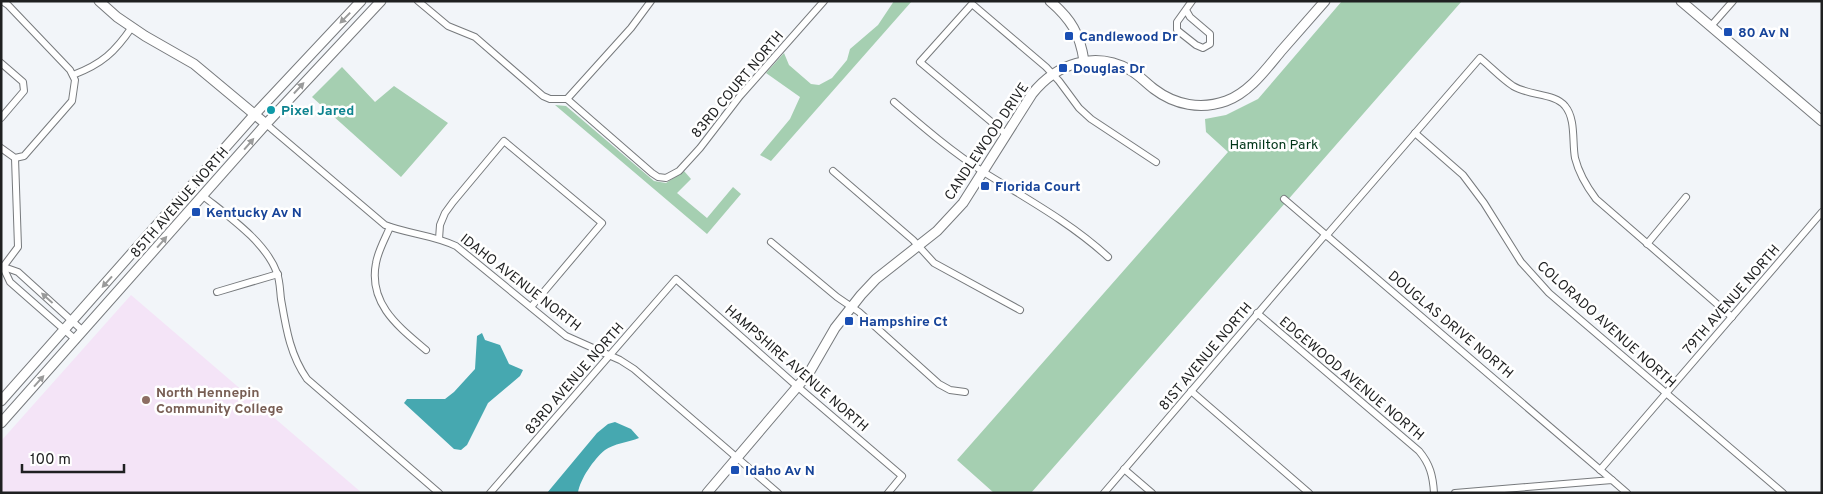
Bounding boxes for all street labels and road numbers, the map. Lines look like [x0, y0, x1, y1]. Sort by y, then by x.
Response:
street label: 83RD COURT NORTH [688, 28, 788, 142]
street label: CANDLEWOOD DRIVE [942, 80, 1033, 204]
street label: 85TH AVENUE NORTH [127, 144, 233, 262]
street label: IDAHO AVENUE NORTH [456, 231, 584, 336]
street label: 79TH AVENUE NORTH [1680, 242, 1784, 358]
street label: COLORADO AVENUE NORTH [1533, 258, 1679, 392]
street label: DOUGLAS DRIVE NORTH [1384, 268, 1516, 383]
street label: 81ST AVENUE NORTH [1156, 299, 1256, 414]
street label: HAMPSHIRE AVENUE NORTH [721, 302, 871, 436]
street label: EDGEWOOD AVENUE NORTH [1275, 314, 1427, 445]
street label: 83RD AVENUE NORTH [522, 320, 628, 438]

